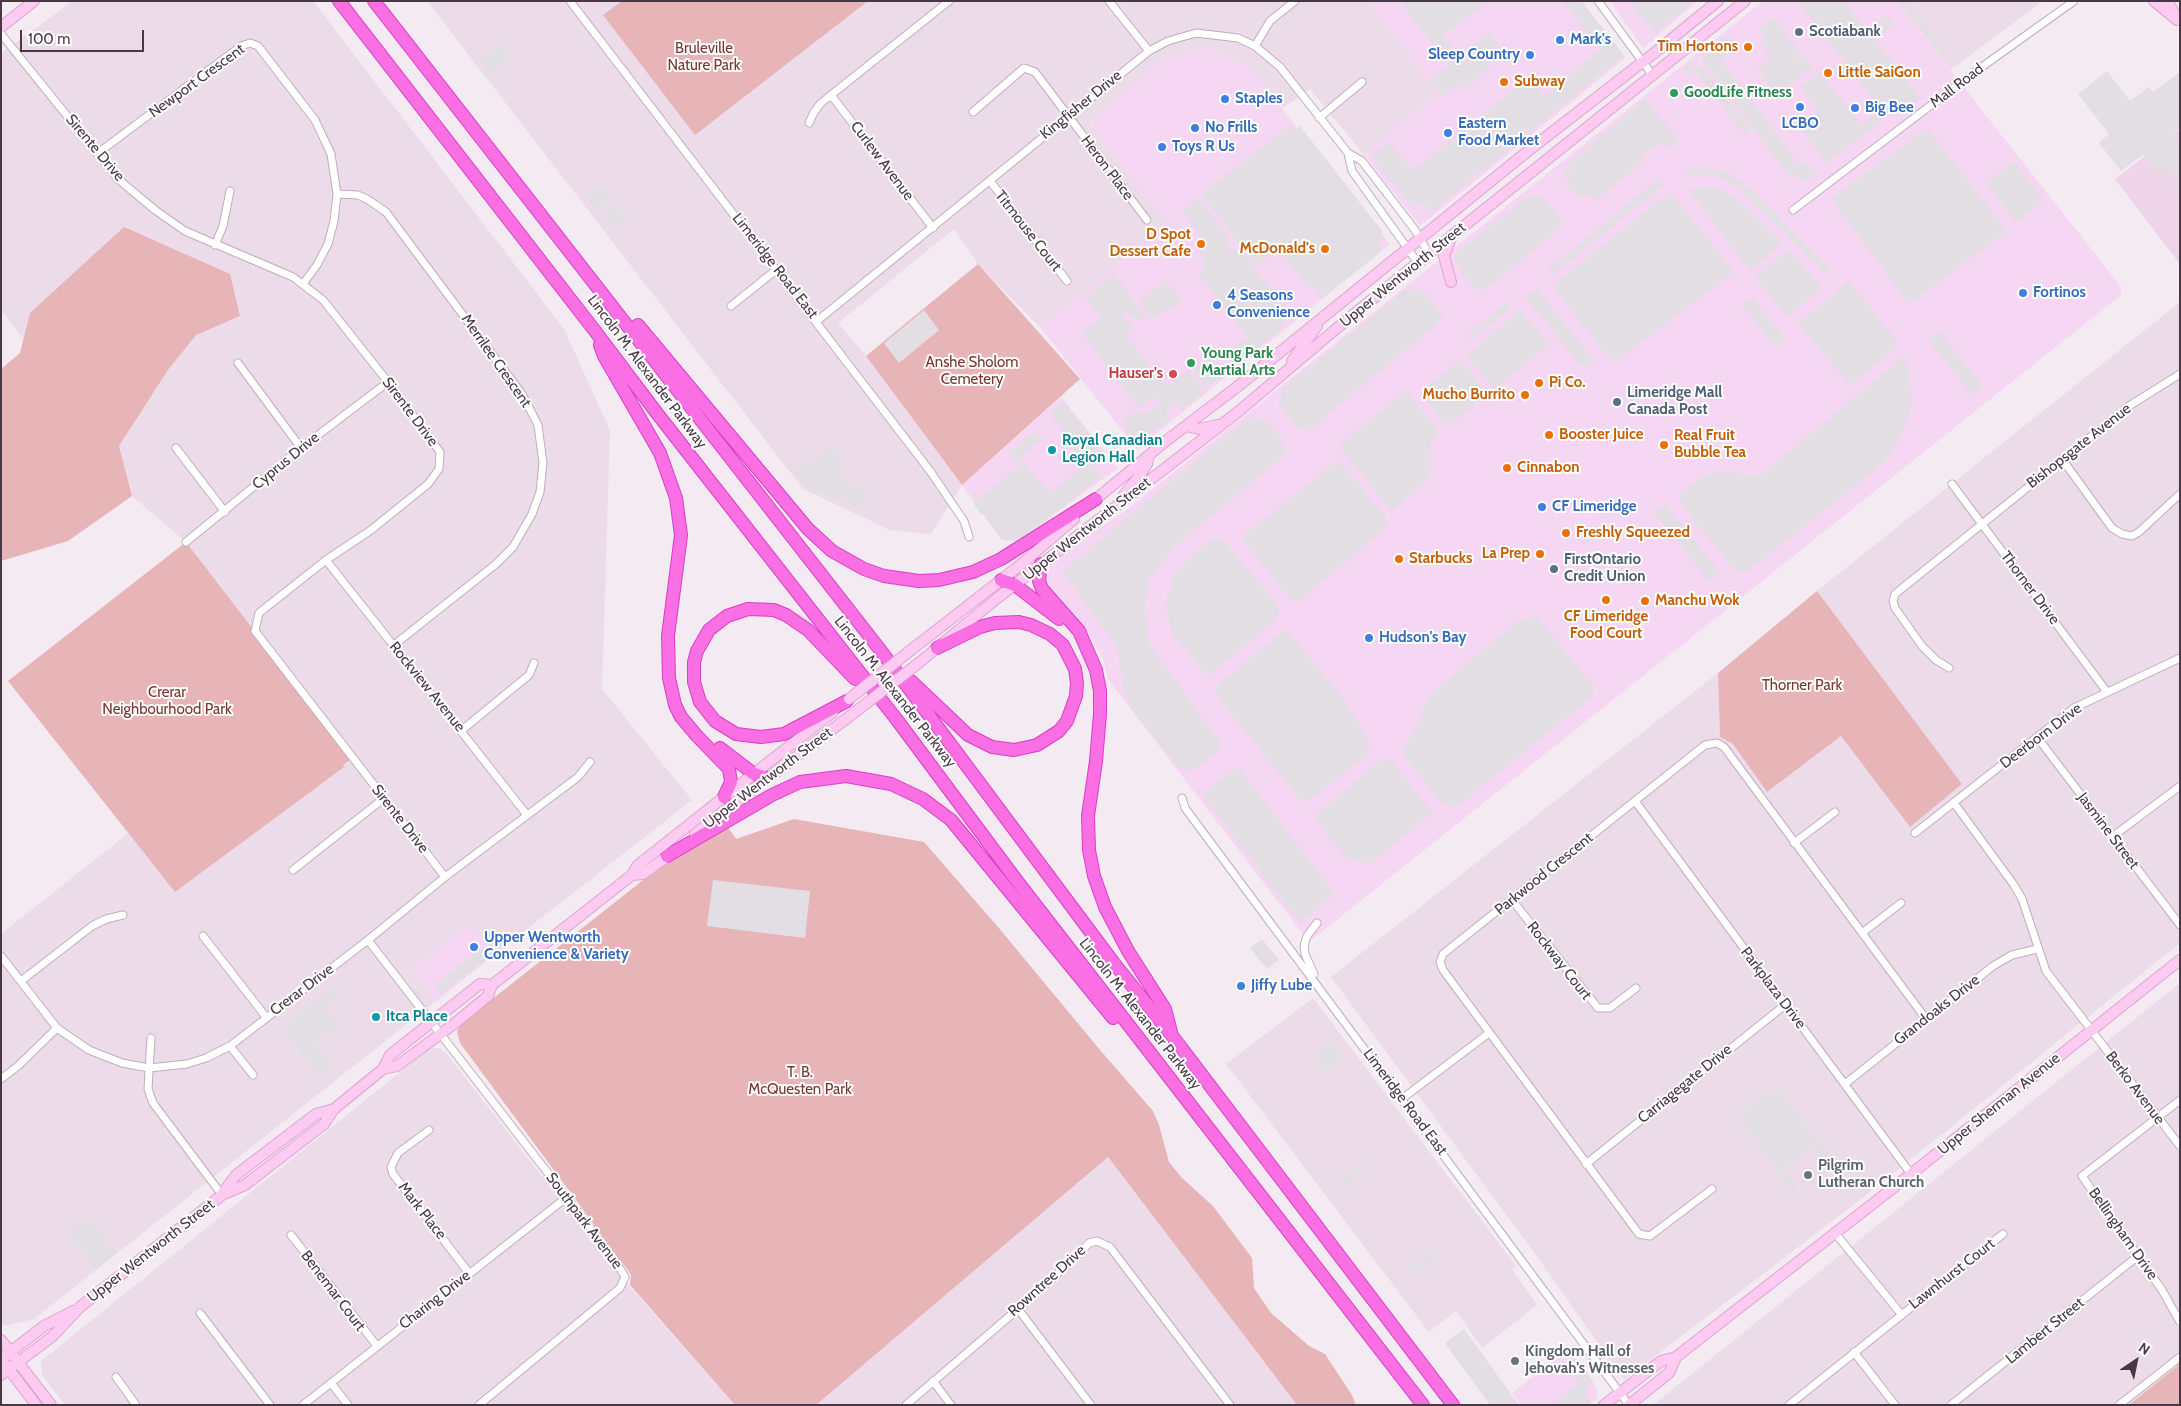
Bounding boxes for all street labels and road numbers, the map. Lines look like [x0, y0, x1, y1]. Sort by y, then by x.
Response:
street label: Newport Crescent [146, 40, 248, 122]
street label: Mall Road [1927, 60, 1987, 112]
street label: Kingfisher Drive [1037, 67, 1125, 143]
street label: Sirente Drive [62, 111, 128, 185]
street label: Curlew Avenue [846, 118, 918, 204]
street label: Heron Place [1077, 132, 1137, 204]
street label: Titmouse Court [991, 187, 1065, 275]
street label: Limeridge Road East [728, 210, 822, 322]
street label: Upper Wentworth Street [1336, 219, 1470, 331]
street label: Lincoln M. Alexander Parkway [583, 292, 711, 452]
street label: Merrilee Crescent [457, 311, 535, 411]
street label: Sirente Drive [378, 374, 442, 450]
street label: Bishopsgate Avenue [2023, 400, 2135, 492]
street label: Cyprus Drive [249, 429, 323, 493]
street label: Upper Wentworth Street [1020, 474, 1154, 584]
street label: Thorner Drive [1997, 548, 2063, 628]
street label: Lincoln M. Alexander Parkway [830, 613, 960, 771]
street label: Rockview Avenue [385, 638, 469, 736]
street label: Deerborn Drive [1997, 699, 2085, 773]
street label: Upper Wentworth Street [700, 724, 836, 832]
street label: Sirente Drive [368, 781, 432, 857]
street label: Jasmine Street [2073, 789, 2143, 873]
street label: Parkwood Crescent [1491, 829, 1597, 919]
street label: Rockway Court [1523, 918, 1595, 1004]
street label: Lincoln M. Alexander Parkway [1075, 935, 1205, 1093]
street label: Parkplaza Drive [1737, 944, 1809, 1032]
street label: Crerar Drive [267, 960, 337, 1020]
street label: Grandoaks Drive [1891, 971, 1983, 1049]
street label: Carriagegate Drive [1634, 1041, 1736, 1127]
street label: Limeridge Road East [1359, 1045, 1451, 1159]
street label: Berko Avenue [2102, 1048, 2168, 1128]
street label: Upper Sherman Avenue [1934, 1049, 2064, 1159]
street label: Southpark Avenue [542, 1169, 626, 1273]
street label: Mark Place [394, 1179, 450, 1243]
street label: Bellingham Drive [2085, 1184, 2161, 1284]
street label: Upper Wentworth Street [84, 1196, 218, 1306]
street label: Lawnhurst Court [1905, 1235, 1999, 1313]
street label: Rowntree Drive [1005, 1242, 1089, 1320]
street label: Benemar Court [297, 1247, 369, 1335]
street label: Charing Drive [396, 1267, 474, 1333]
street label: Lambert Street [2002, 1294, 2088, 1368]

